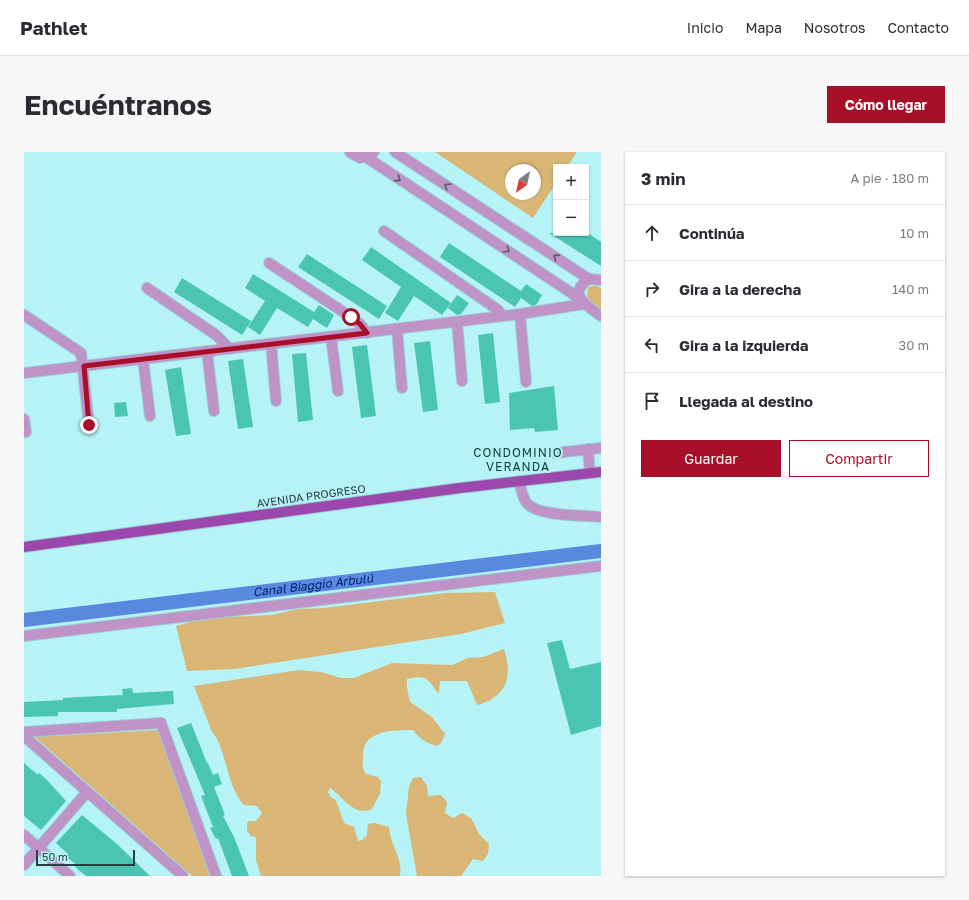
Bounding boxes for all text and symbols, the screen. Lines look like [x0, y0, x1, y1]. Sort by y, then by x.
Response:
text: Pathlet [20, 16, 88, 39]
text: Inicio [687, 19, 723, 36]
text: Mapa [745, 19, 782, 36]
text: Nosotros [804, 19, 865, 36]
text: Contacto [887, 19, 949, 36]
button: Cómo llegar [827, 86, 945, 123]
text: Encuéntranos [24, 88, 212, 121]
north arrow [505, 164, 541, 200]
map controls [553, 164, 589, 236]
button: + [553, 164, 589, 200]
text: 3 min [641, 168, 685, 189]
text: A pie · 180 m [851, 170, 929, 186]
one-way arrow [394, 174, 401, 181]
one-way arrow [444, 183, 451, 191]
button: − [553, 200, 589, 236]
icon: ahead [641, 222, 663, 244]
text: Continúa [679, 224, 745, 242]
text: 10 m [900, 225, 929, 241]
one-way arrow [503, 246, 510, 253]
one-way arrow [553, 254, 560, 262]
icon: right [641, 278, 663, 300]
text: Gira a la derecha [679, 280, 801, 298]
text: 140 m [892, 281, 929, 297]
route start [342, 308, 360, 326]
icon: left [641, 334, 663, 356]
text: Gira a la izquierda [679, 336, 809, 354]
text: 30 m [899, 337, 929, 353]
icon: arrive [641, 390, 663, 412]
text: Llegada al destino [679, 392, 813, 410]
route end [80, 416, 98, 434]
button: Guardar [641, 440, 781, 477]
button: Compartir [789, 440, 929, 477]
district label: CONDOMINIO VERANDA [473, 445, 563, 474]
street label: AVENIDA PROGRESO [256, 481, 366, 510]
water label: Canal Biaggio Arbulú [252, 570, 375, 600]
scale bar [36, 848, 135, 867]
text: 50 m [42, 850, 68, 863]

